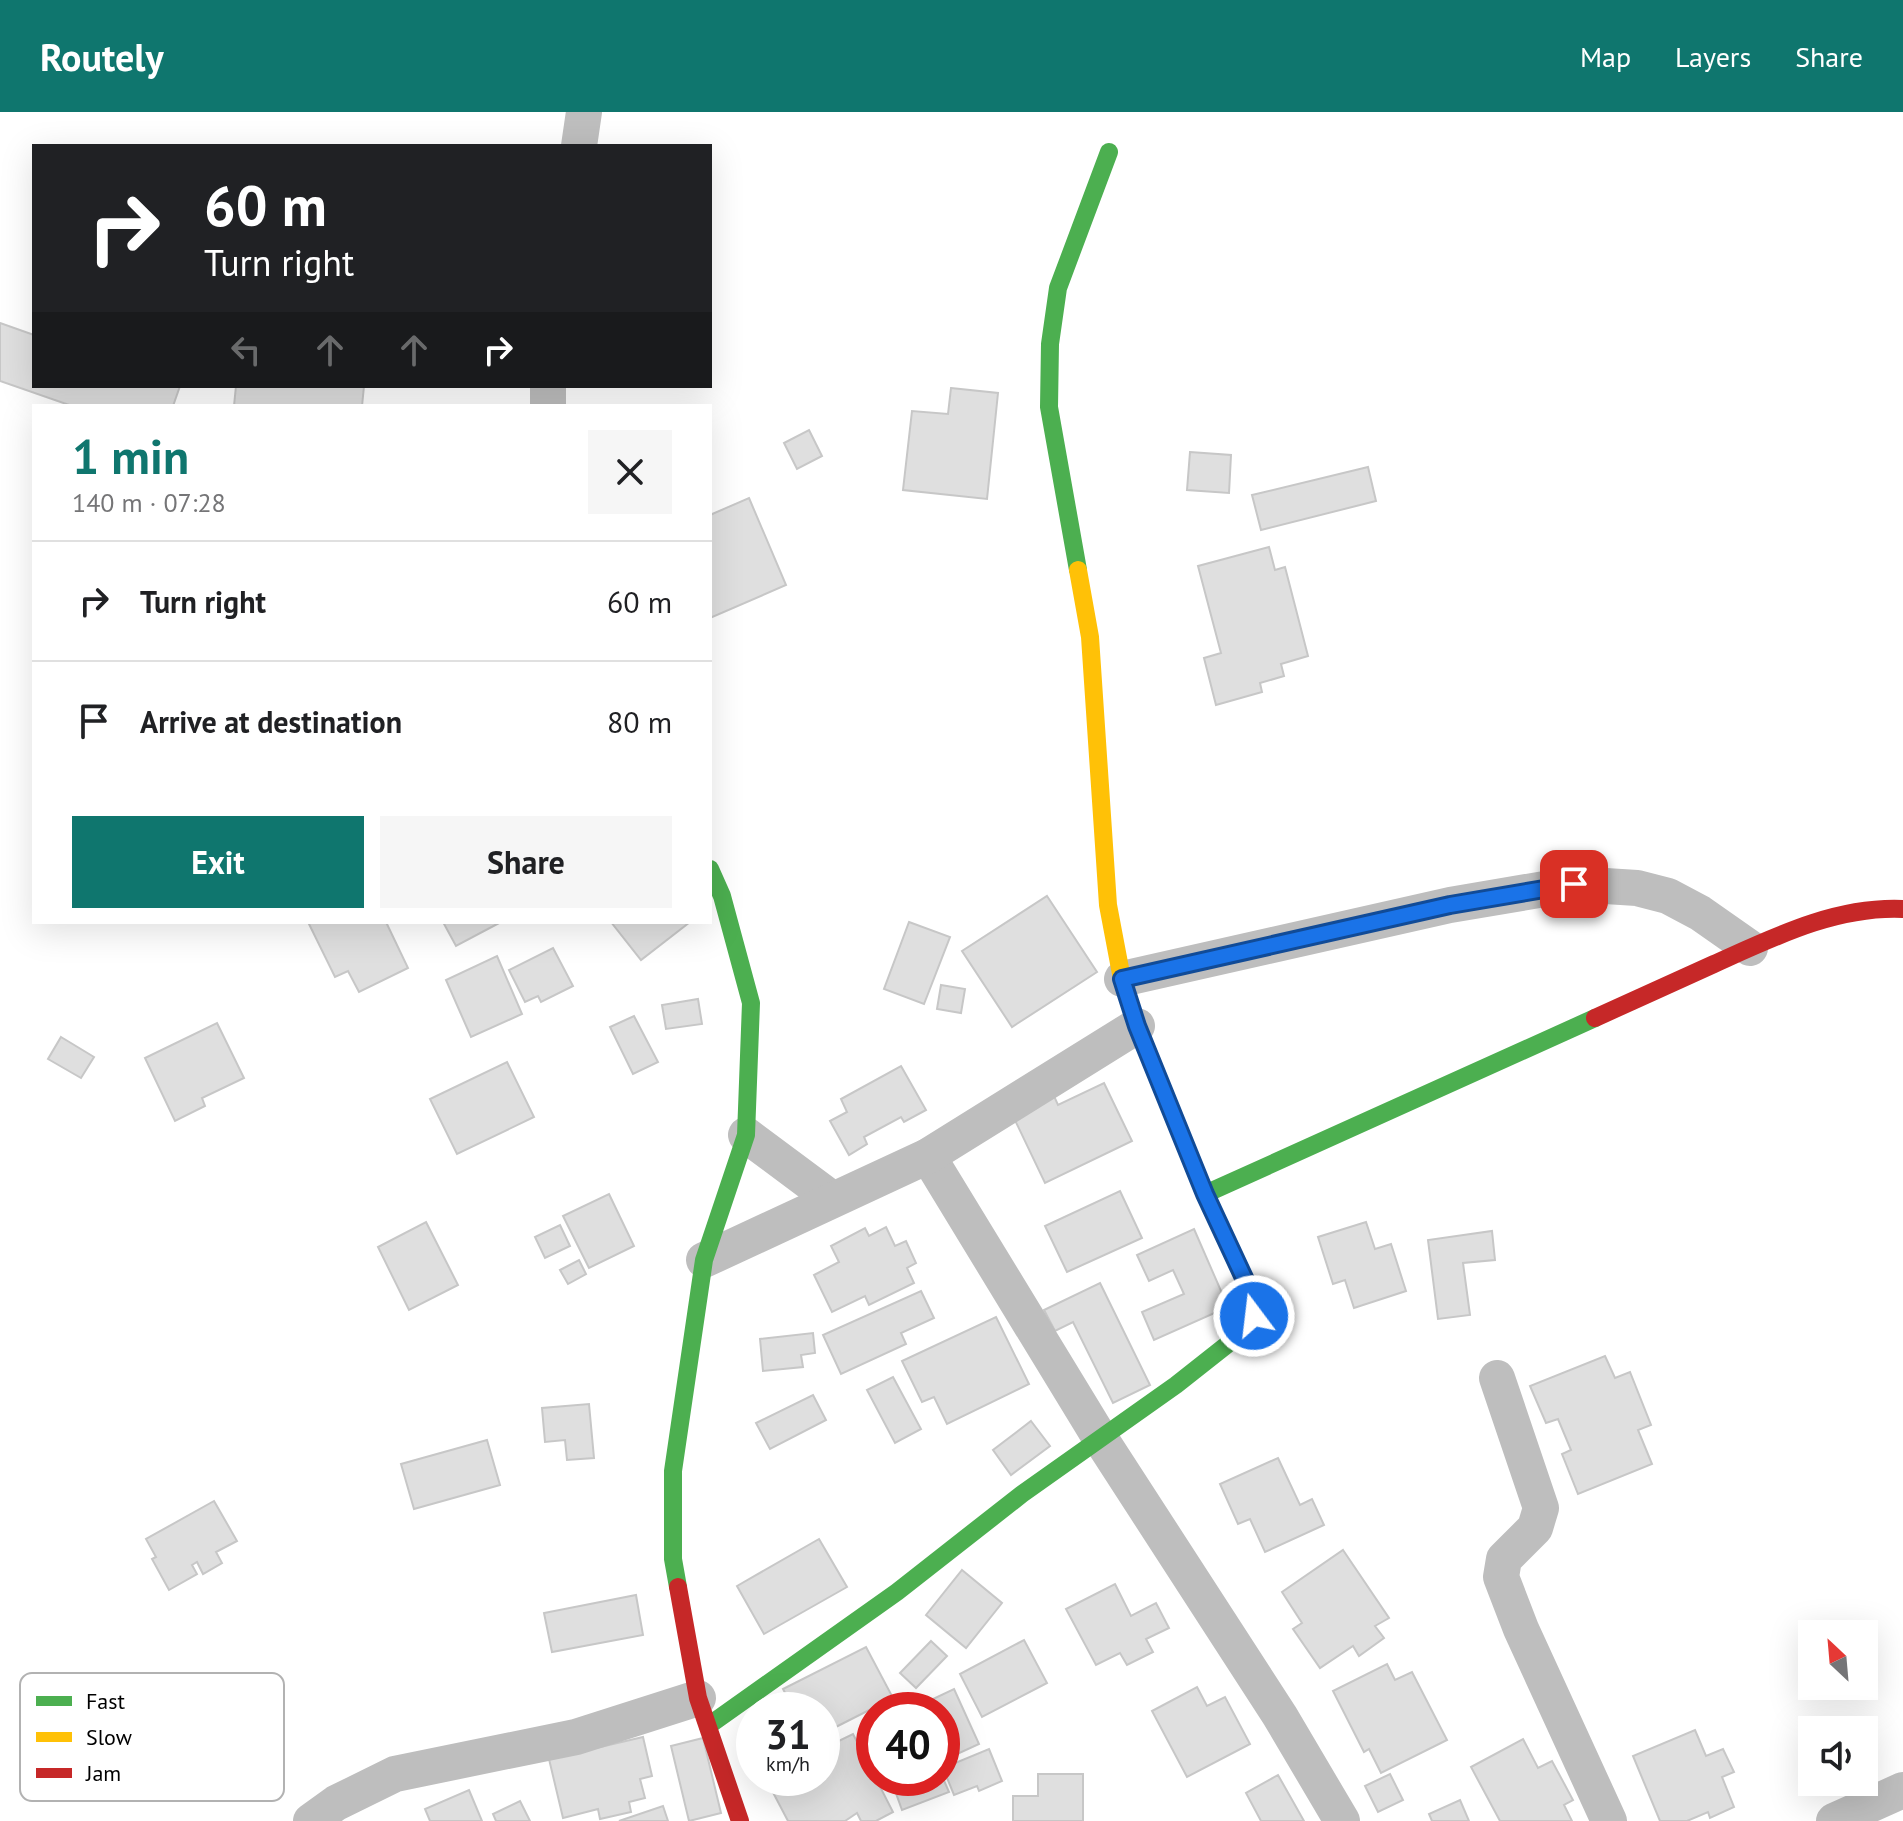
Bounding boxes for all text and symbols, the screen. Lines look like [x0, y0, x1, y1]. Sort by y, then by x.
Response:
text: Routely [40, 32, 164, 81]
text: Map [1580, 38, 1631, 75]
text: Layers [1675, 38, 1751, 75]
text: Share [1795, 38, 1863, 75]
text: 60 m [204, 169, 327, 241]
icon: right [72, 176, 176, 280]
text: Turn right [204, 239, 354, 286]
icon: left [224, 328, 268, 372]
icon: ahead [308, 328, 352, 372]
icon: ahead [392, 328, 436, 372]
icon: right [476, 328, 520, 372]
text: 1 min [72, 425, 189, 487]
button: close [588, 430, 672, 514]
text: 140 m · 07:28 [72, 486, 226, 519]
icon: right [72, 579, 116, 623]
text: Turn right [140, 582, 266, 621]
text: 60 m [607, 582, 672, 621]
icon: arrive [72, 699, 116, 743]
text: Arrive at destination [140, 702, 402, 741]
text: 80 m [607, 702, 672, 741]
button: Exit [72, 816, 364, 908]
button: Share [380, 816, 672, 908]
pin [1540, 850, 1608, 918]
icon: arrive [1552, 862, 1596, 906]
position arrow [1212, 1274, 1296, 1358]
north arrow [1798, 1620, 1878, 1700]
map controls [1798, 1620, 1878, 1796]
legend [20, 1673, 284, 1801]
text: Fast [86, 1687, 126, 1715]
speed limit sign: 40 [856, 1692, 960, 1796]
text: 31 [765, 1708, 811, 1760]
button: sound [1798, 1716, 1878, 1796]
text: Slow [86, 1723, 132, 1751]
text: km/h [766, 1751, 810, 1777]
text: Jam [85, 1759, 121, 1787]

